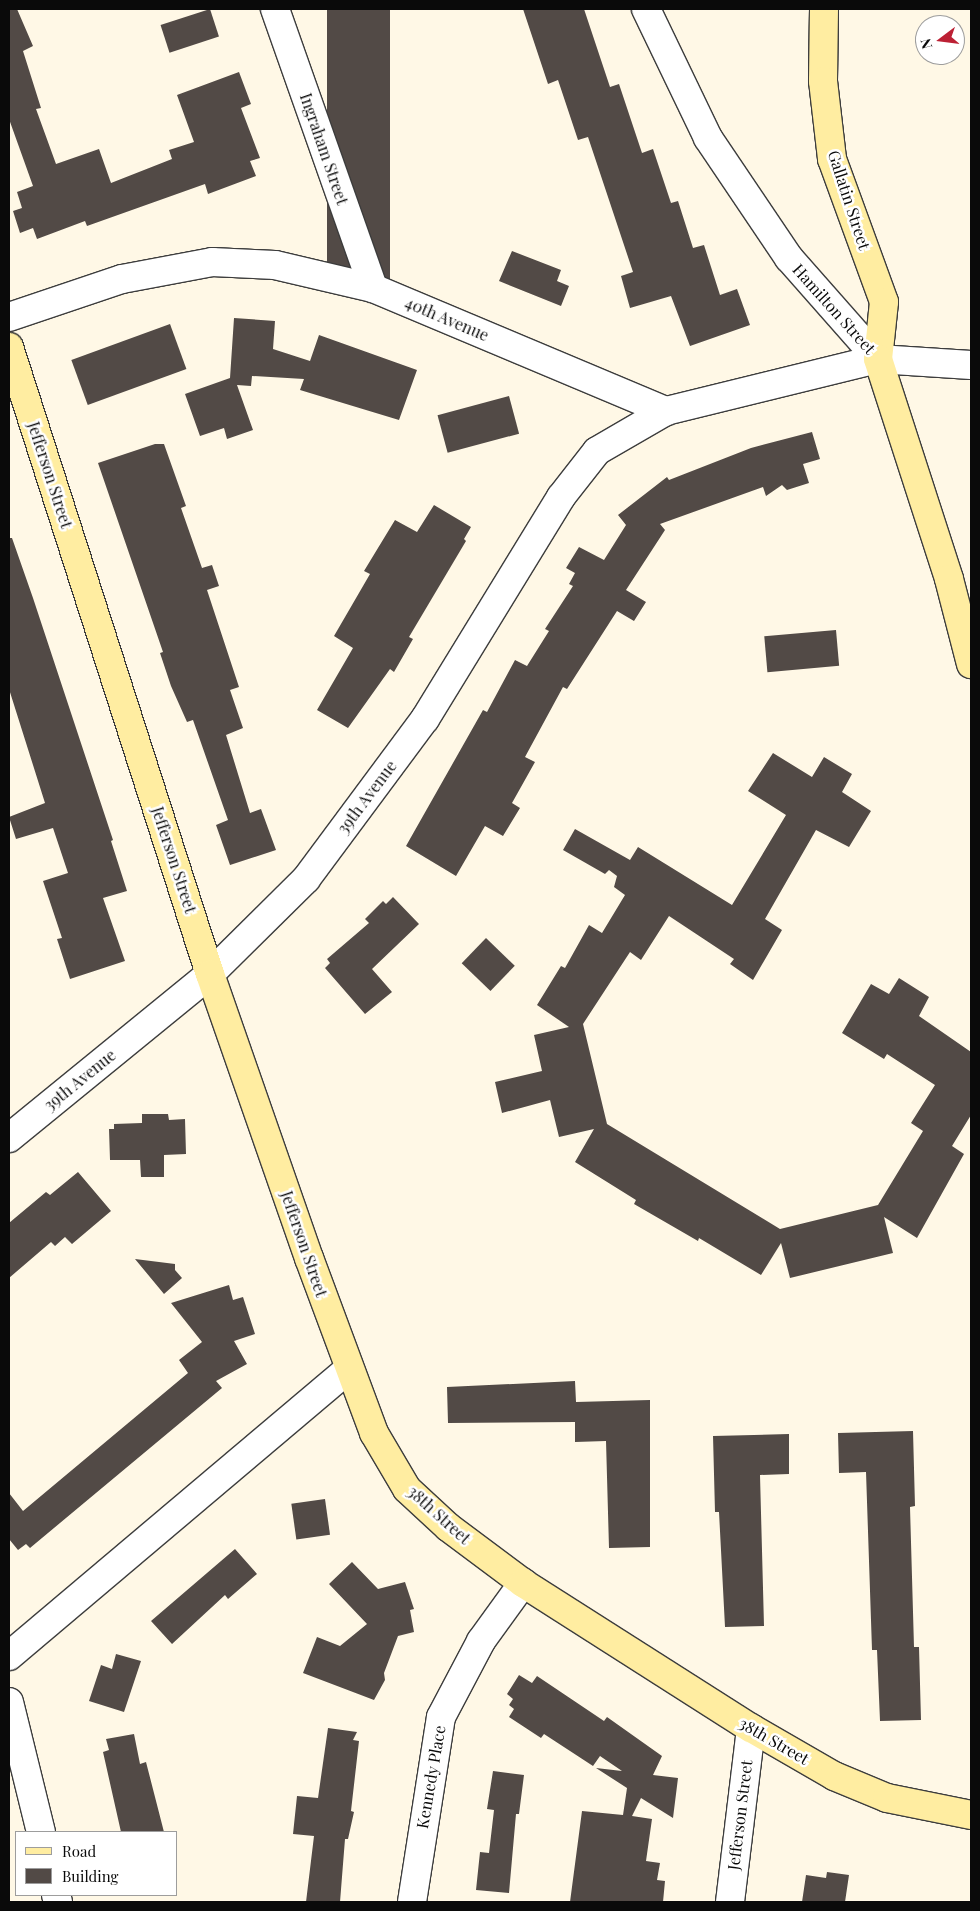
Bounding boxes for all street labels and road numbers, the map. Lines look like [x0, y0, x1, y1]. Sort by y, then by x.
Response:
street label: Ingraham Street [296, 91, 352, 207]
street label: Gallatin Street [824, 148, 874, 252]
street label: Hamilton Street [789, 260, 879, 358]
street label: 40th Avenue [402, 293, 492, 345]
street label: Jefferson Street [24, 419, 76, 531]
street label: 39th Avenue [333, 756, 401, 838]
street label: Jefferson Street [148, 804, 200, 916]
street label: 39th Avenue [40, 1045, 120, 1115]
street label: Jefferson Street [277, 1188, 331, 1300]
street label: 38th Street [404, 1482, 474, 1548]
street label: 38th Street [736, 1713, 812, 1769]
street label: Kennedy Place [412, 1724, 450, 1830]
street label: Jefferson Street [724, 1759, 756, 1871]

